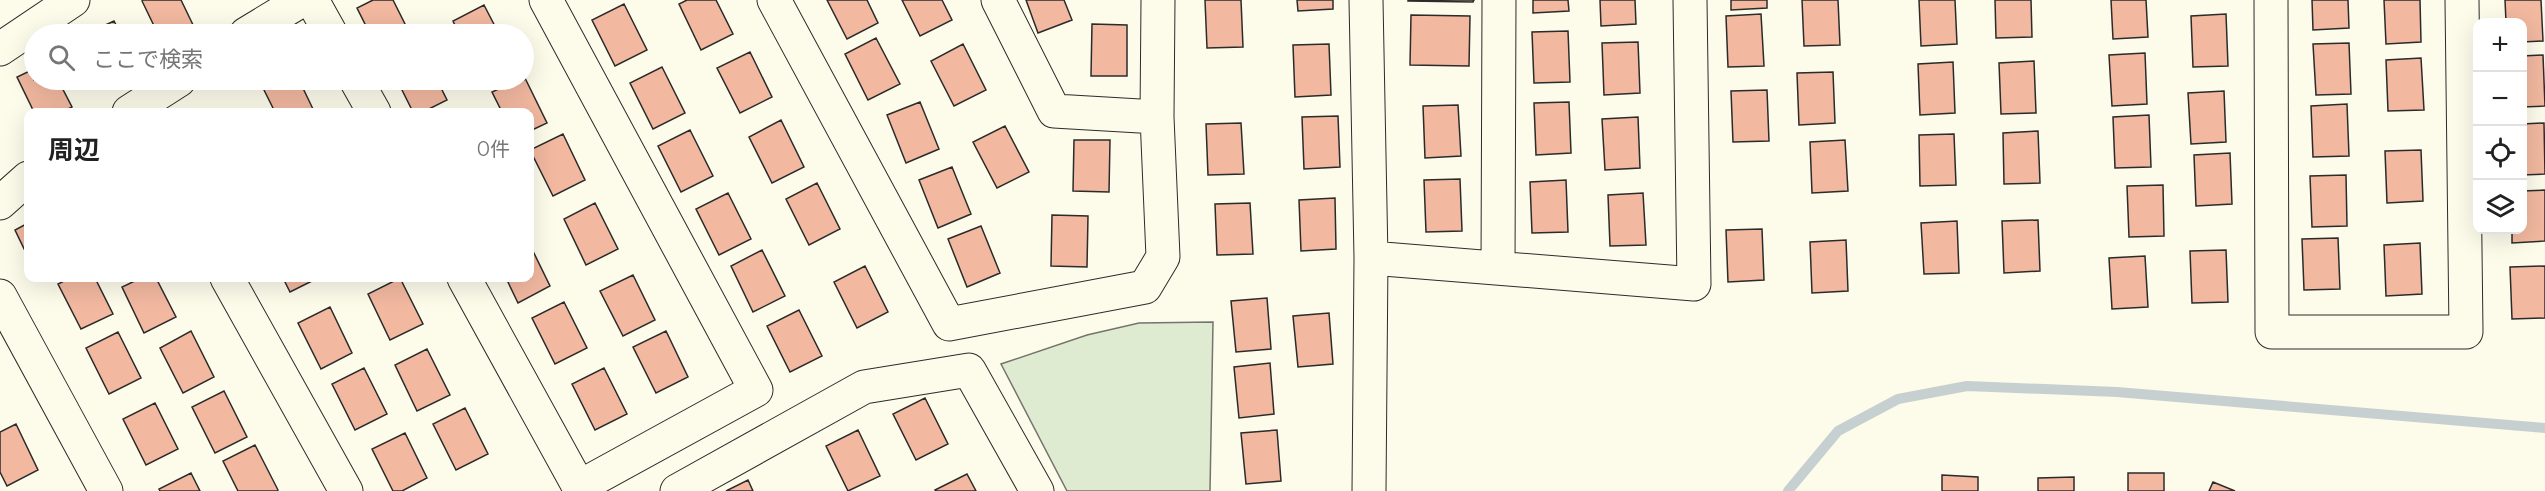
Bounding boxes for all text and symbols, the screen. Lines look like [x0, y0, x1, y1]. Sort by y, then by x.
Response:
map controls [2473, 18, 2527, 234]
button: + [2473, 18, 2527, 72]
search box [24, 24, 534, 90]
icon: search [45, 41, 78, 74]
text: ここで検索 [93, 46, 203, 73]
button: − [2473, 72, 2527, 126]
button: locate [2473, 126, 2527, 180]
text: 周辺 [48, 134, 100, 166]
text: 0件 [477, 137, 510, 161]
button: layers [2473, 180, 2527, 234]

